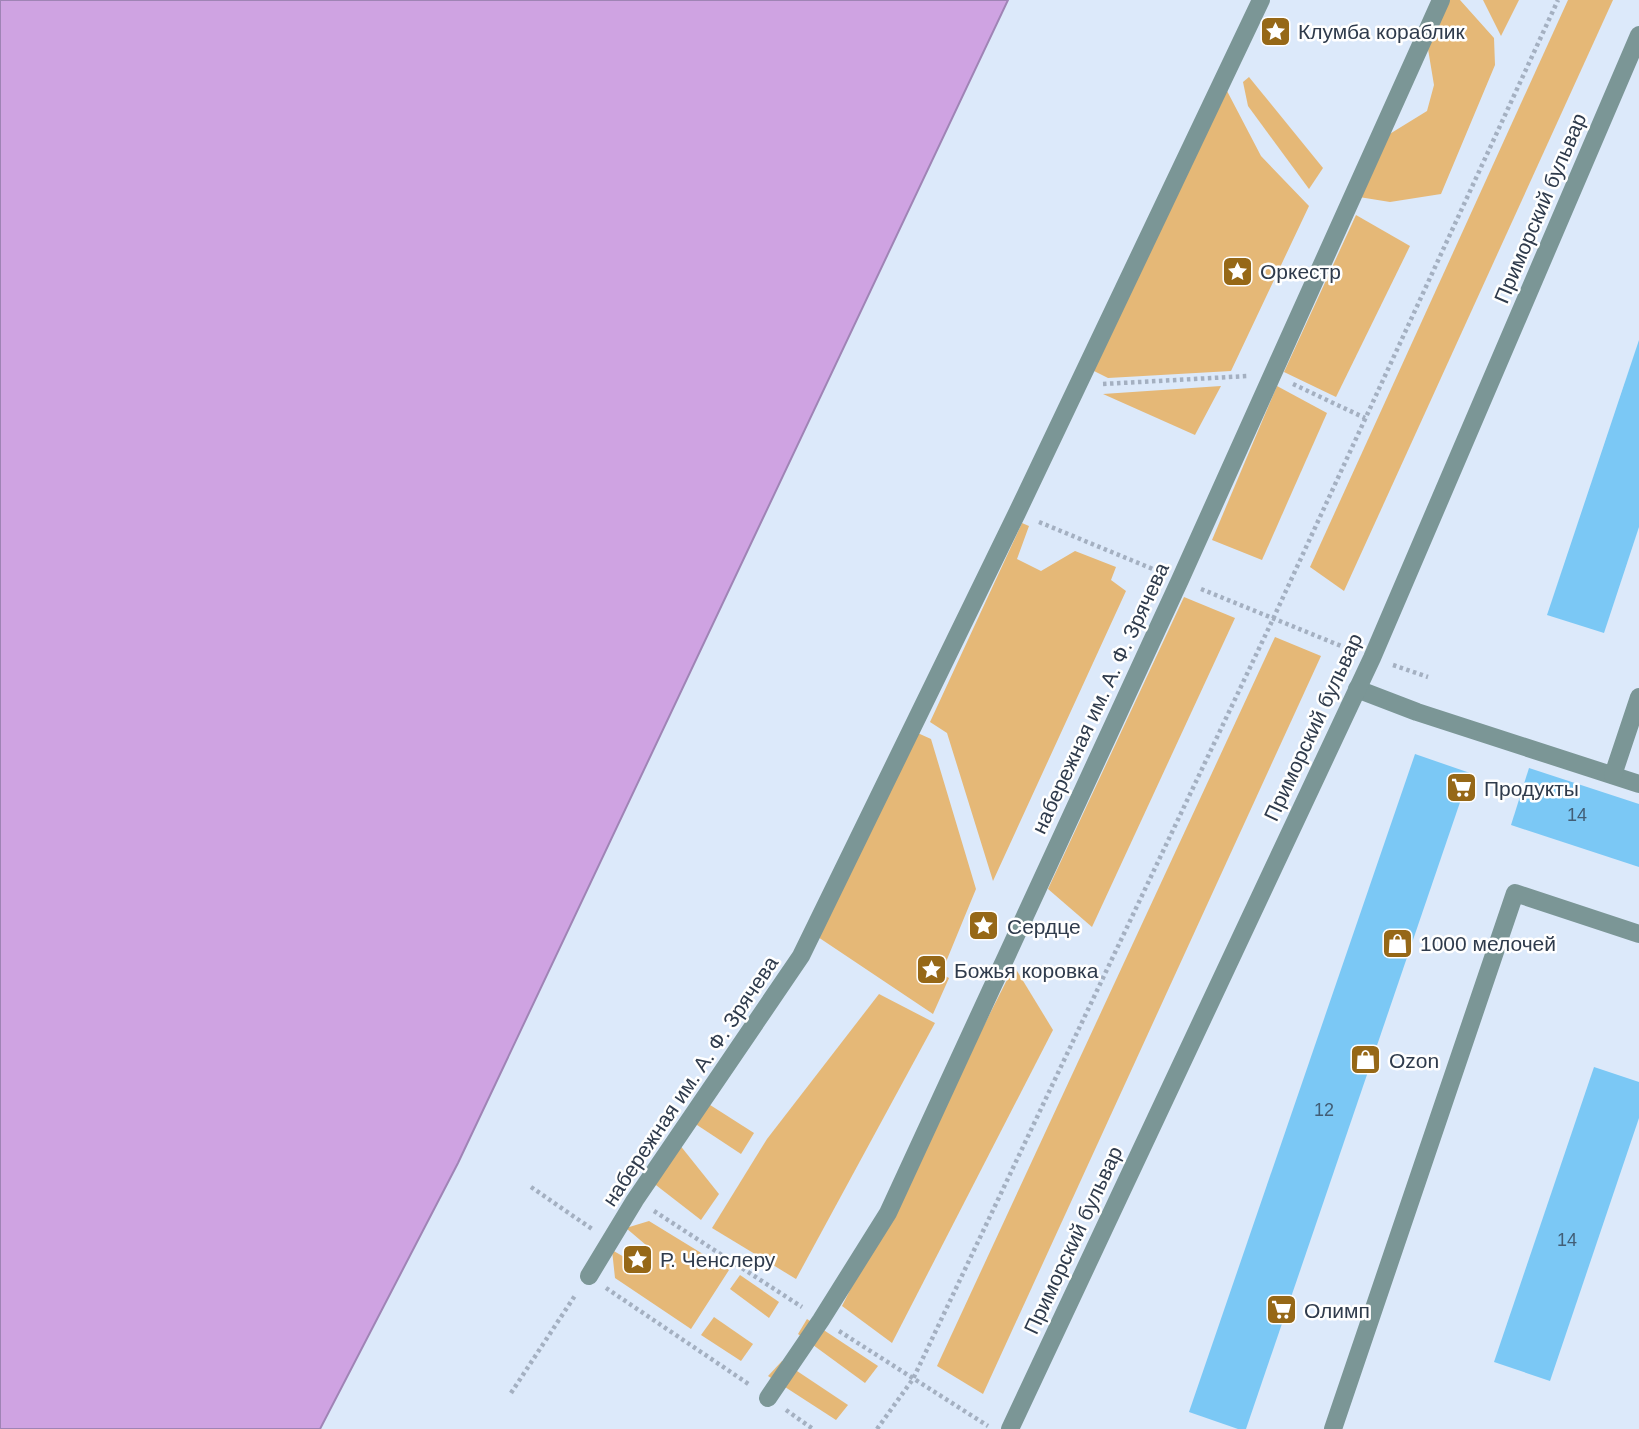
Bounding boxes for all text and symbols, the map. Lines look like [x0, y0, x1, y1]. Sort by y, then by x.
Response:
place icon: Клумба кораблик [1258, 14, 1292, 48]
place label: Клумба кораблик [1298, 20, 1466, 43]
street label: Приморский бульвар [1489, 109, 1591, 307]
place icon: Оркестр [1220, 254, 1254, 288]
place label: Оркестр [1260, 260, 1341, 283]
street label: набережная им. А. Ф. Зрячева [1027, 559, 1173, 837]
street label: Приморский бульвар [1259, 630, 1367, 824]
supermarket icon: Продукты [1444, 771, 1478, 805]
place label: Продукты [1484, 777, 1579, 800]
house number: 14 [1567, 805, 1587, 825]
place icon: Сердце [967, 909, 1001, 943]
place label: Сердце [1007, 915, 1081, 938]
shop icon: 1000 мелочей [1380, 926, 1414, 960]
place label: 1000 мелочей [1420, 932, 1556, 955]
street label: набережная им. А. Ф. Зрячева [598, 952, 783, 1210]
place icon: Божья коровка [914, 953, 948, 987]
place label: Божья коровка [954, 959, 1099, 982]
shop icon: Ozon [1349, 1043, 1383, 1077]
place label: Ozon [1389, 1049, 1439, 1072]
house number: 12 [1314, 1100, 1334, 1120]
street label: Приморский бульвар [1019, 1143, 1127, 1337]
house number: 14 [1557, 1230, 1577, 1250]
place icon: Р. Ченслеру [620, 1242, 654, 1276]
place label: Р. Ченслеру [660, 1248, 776, 1271]
supermarket icon: Олимп [1264, 1293, 1298, 1327]
place label: Олимп [1304, 1299, 1370, 1322]

